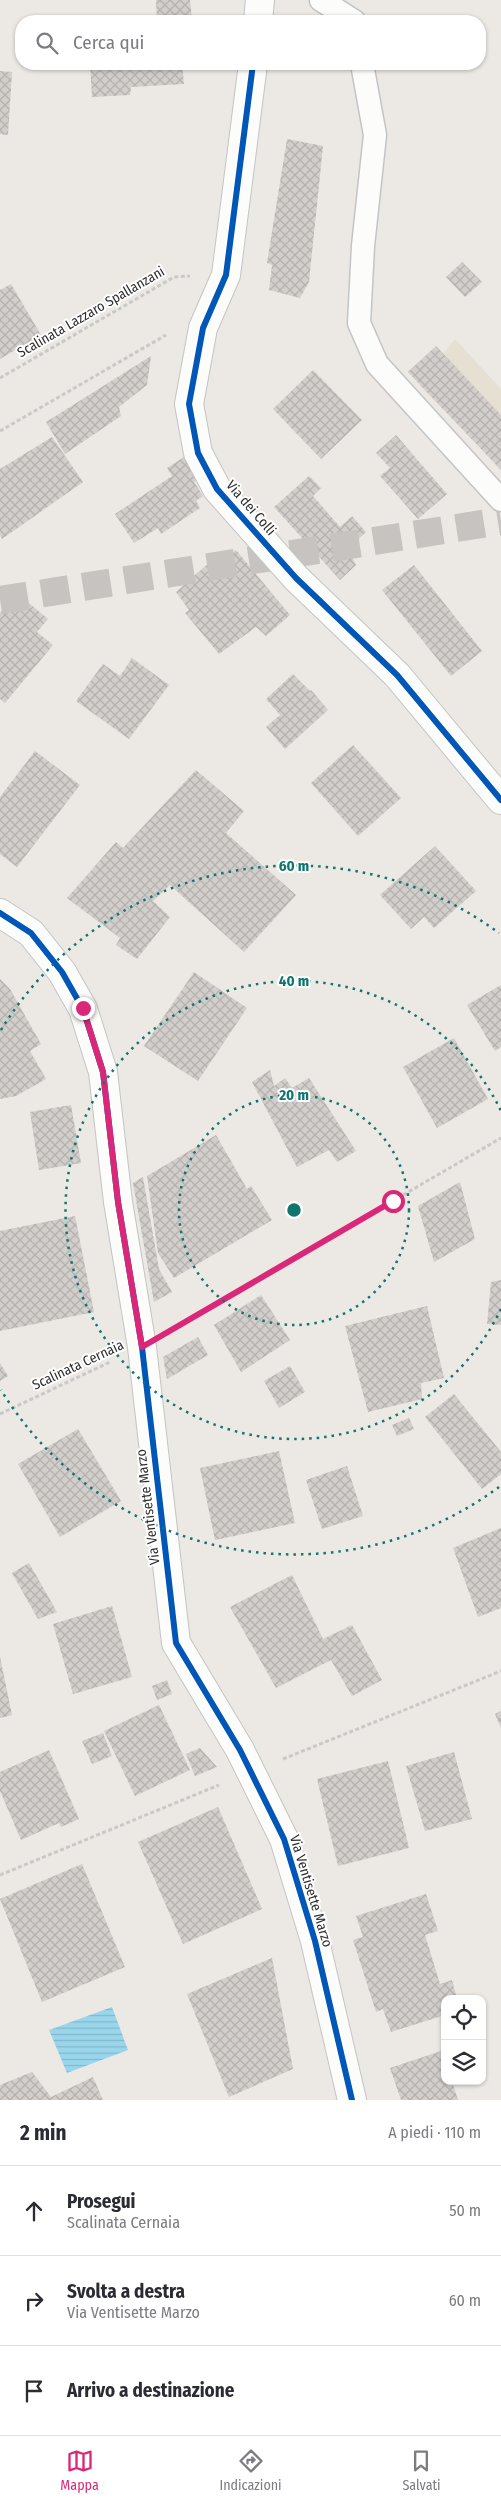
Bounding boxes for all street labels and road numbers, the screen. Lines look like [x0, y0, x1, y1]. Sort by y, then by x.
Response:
street label: Scalinata Lazzaro Spallanzani [14, 263, 168, 361]
street label: Via dei Colli [223, 477, 279, 539]
street label: Scalinata Cernaia [30, 1336, 127, 1394]
street label: Via Ventisette Marzo [132, 1448, 164, 1566]
street label: Via Ventisette Marzo [286, 1833, 336, 1949]

